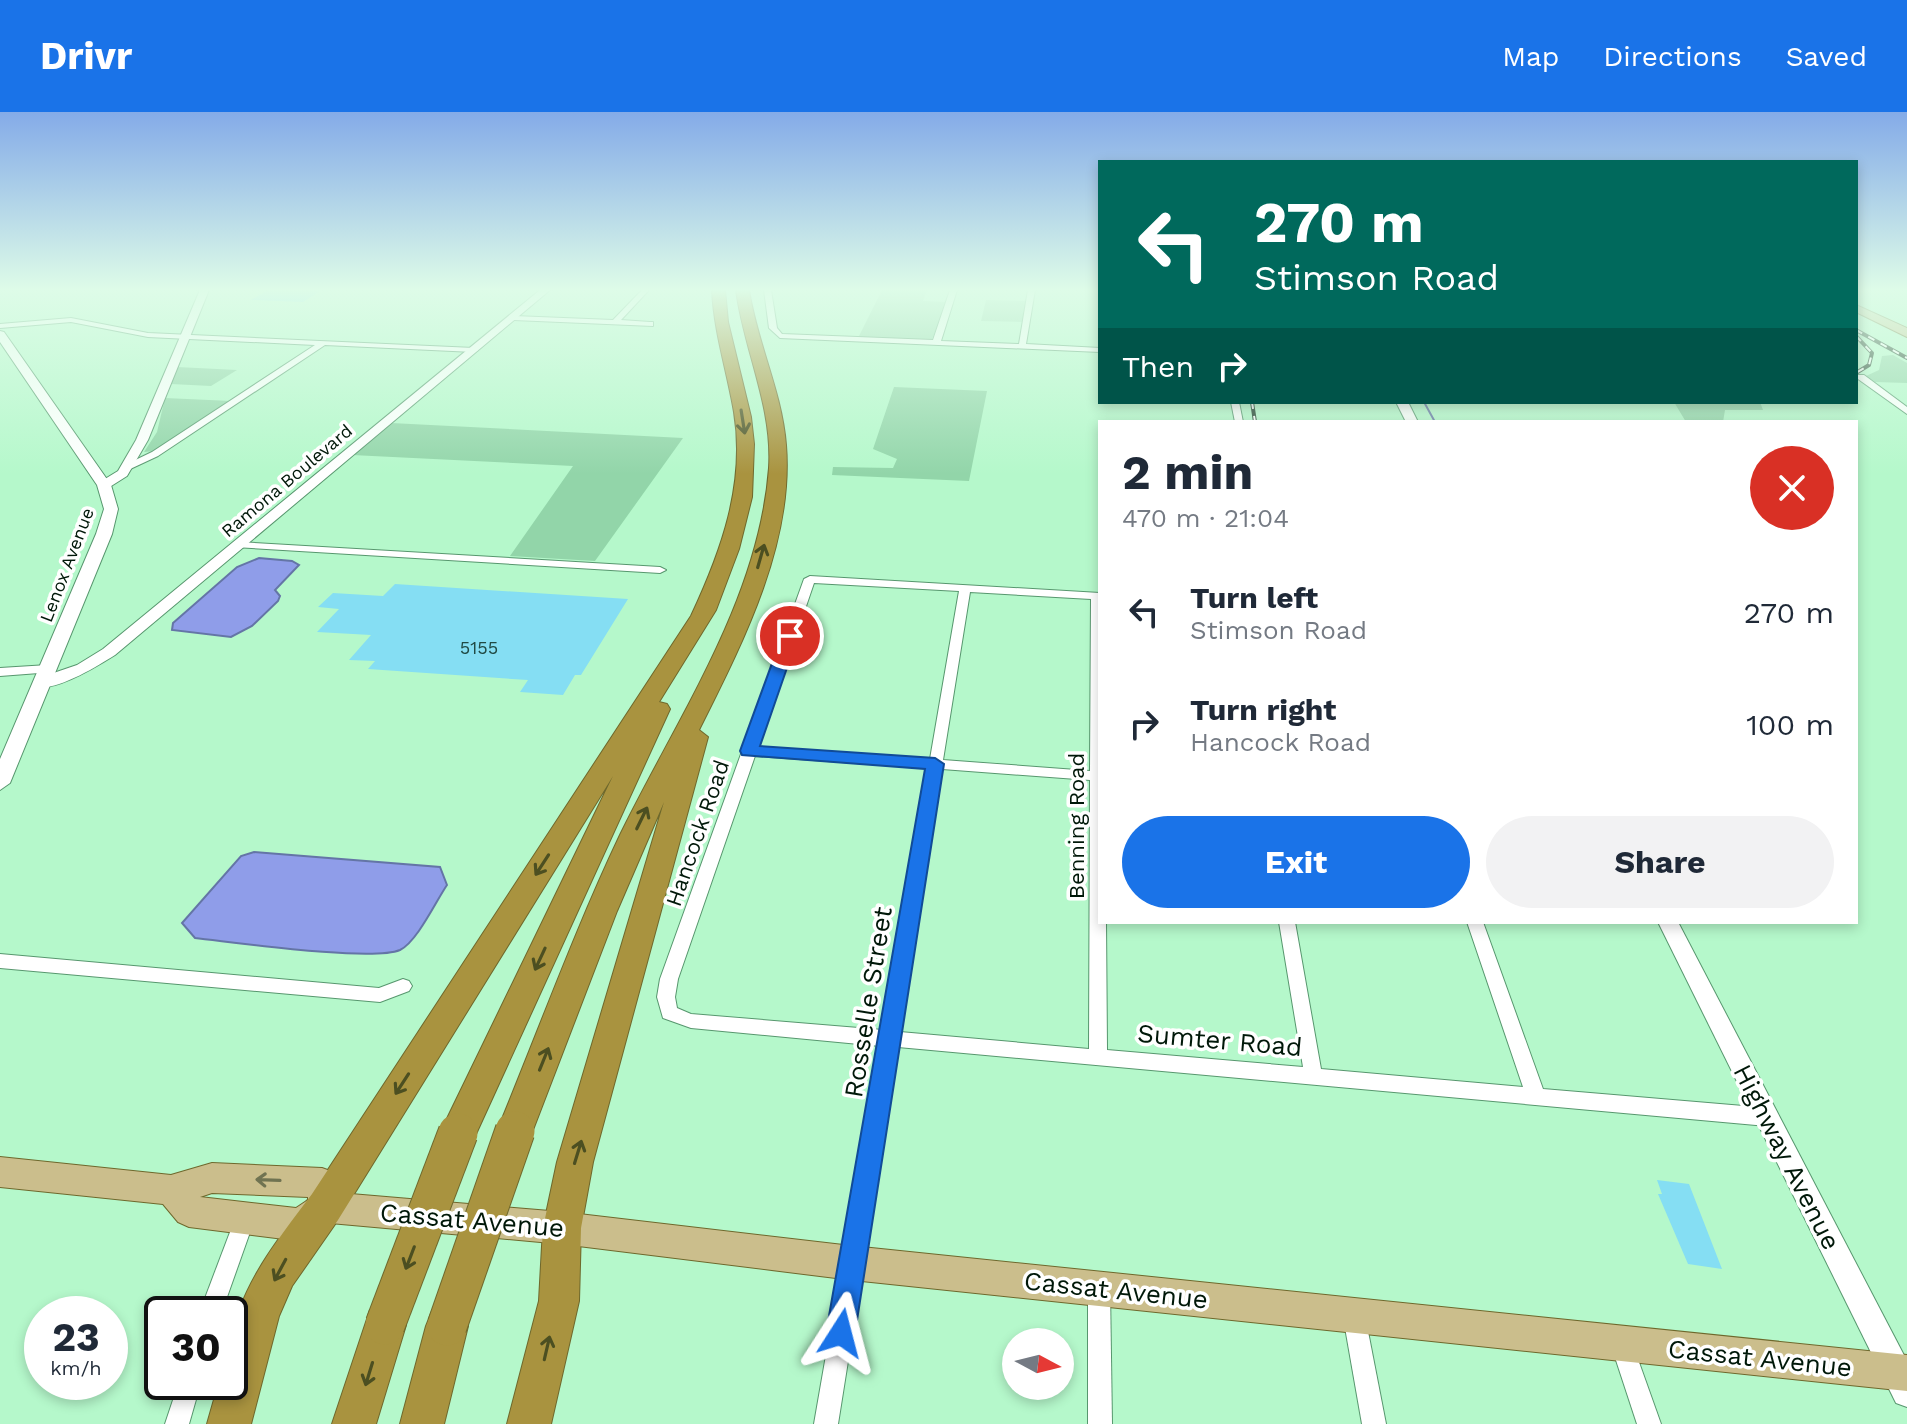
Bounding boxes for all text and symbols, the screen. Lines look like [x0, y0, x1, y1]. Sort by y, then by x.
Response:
text: Drivr [40, 34, 132, 78]
text: Map [1502, 40, 1559, 73]
text: Directions [1603, 40, 1742, 73]
text: Saved [1786, 40, 1867, 73]
text: 270 m [1254, 190, 1424, 256]
icon: left [1122, 192, 1226, 296]
text: Stimson Road [1254, 257, 1499, 299]
icon: right [1210, 344, 1254, 388]
text: Then [1122, 349, 1194, 384]
one-way arrow [737, 408, 752, 434]
street label: Ramona Boulevard [217, 420, 356, 541]
text: 2 min [1122, 444, 1253, 501]
button: close [1750, 446, 1834, 530]
text: 470 m · 21:04 [1122, 503, 1289, 533]
street label: Lenox Avenue [35, 505, 98, 625]
one-way arrow [755, 544, 769, 569]
text: Turn left [1190, 580, 1318, 615]
icon: left [1122, 590, 1166, 634]
text: 270 m [1743, 595, 1834, 630]
pin [756, 602, 824, 670]
icon: arrive [768, 614, 812, 658]
text: Stimson Road [1190, 615, 1367, 645]
house number: 5155 [460, 637, 498, 658]
text: Turn right [1190, 692, 1336, 727]
icon: right [1122, 702, 1166, 746]
text: 100 m [1746, 707, 1834, 742]
text: Hancock Road [1190, 727, 1371, 757]
street label: Benning Road [1064, 753, 1089, 899]
street label: Hancock Road [661, 757, 734, 910]
one-way arrow [636, 807, 651, 830]
button: Exit [1122, 816, 1470, 908]
button: Share [1486, 816, 1834, 908]
one-way arrow [534, 853, 551, 875]
street label: Rosselle Street [838, 904, 898, 1100]
one-way arrow [532, 947, 547, 971]
street label: Sumter Road [1136, 1018, 1304, 1062]
one-way arrow [538, 1047, 552, 1072]
street label: Highway Avenue [1727, 1059, 1847, 1255]
one-way arrow [394, 1072, 411, 1094]
one-way arrow [572, 1140, 586, 1165]
one-way arrow [255, 1173, 282, 1188]
street label: Cassat Avenue [379, 1197, 565, 1243]
one-way arrow [402, 1245, 416, 1270]
one-way arrow [272, 1258, 288, 1282]
street label: Cassat Avenue [1023, 1265, 1209, 1315]
position arrow [799, 1291, 883, 1375]
speed limit sign: 30 [144, 1296, 248, 1400]
text: 23 [52, 1314, 100, 1361]
north arrow [1002, 1328, 1074, 1400]
map controls [1002, 1328, 1074, 1400]
street label: Cassat Avenue [1667, 1333, 1853, 1383]
one-way arrow [540, 1336, 555, 1362]
text: km/h [50, 1356, 102, 1380]
one-way arrow [361, 1361, 376, 1387]

